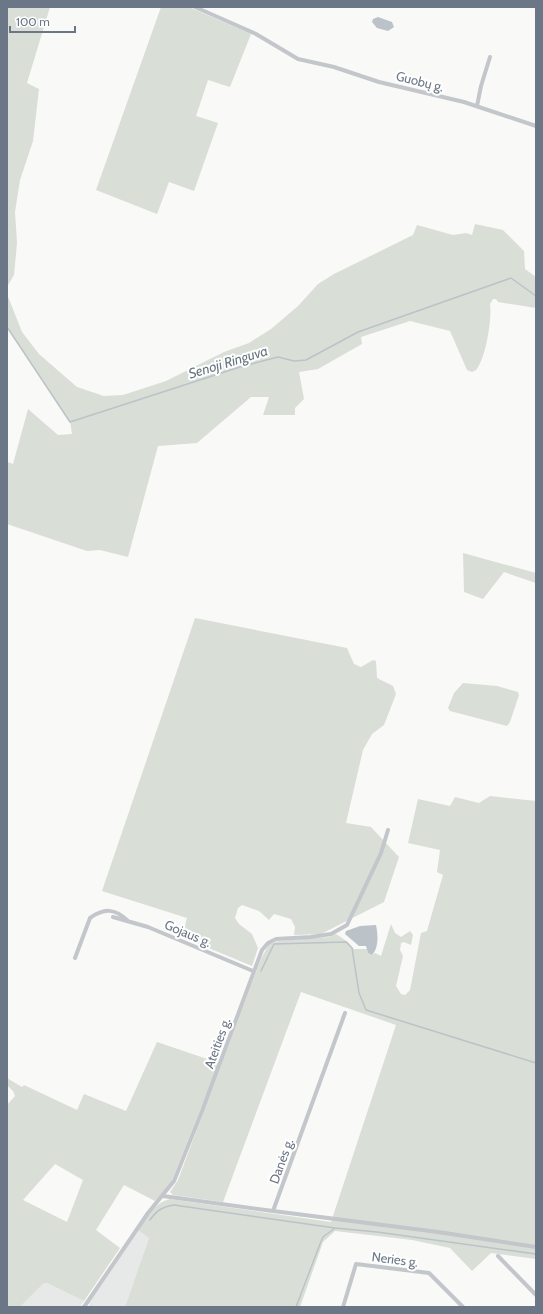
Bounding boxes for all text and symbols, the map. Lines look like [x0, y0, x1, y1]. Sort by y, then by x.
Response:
scale bar [10, 8, 75, 34]
text: 100 m [16, 14, 50, 29]
street label: Guobų g. [394, 67, 446, 95]
water label: Senoji Ringuva [186, 341, 270, 383]
street label: Gojaus g. [162, 916, 214, 951]
street label: Ateities g. [200, 1015, 234, 1070]
street label: Danės g. [265, 1136, 297, 1186]
street label: Neries g. [371, 1248, 419, 1270]

